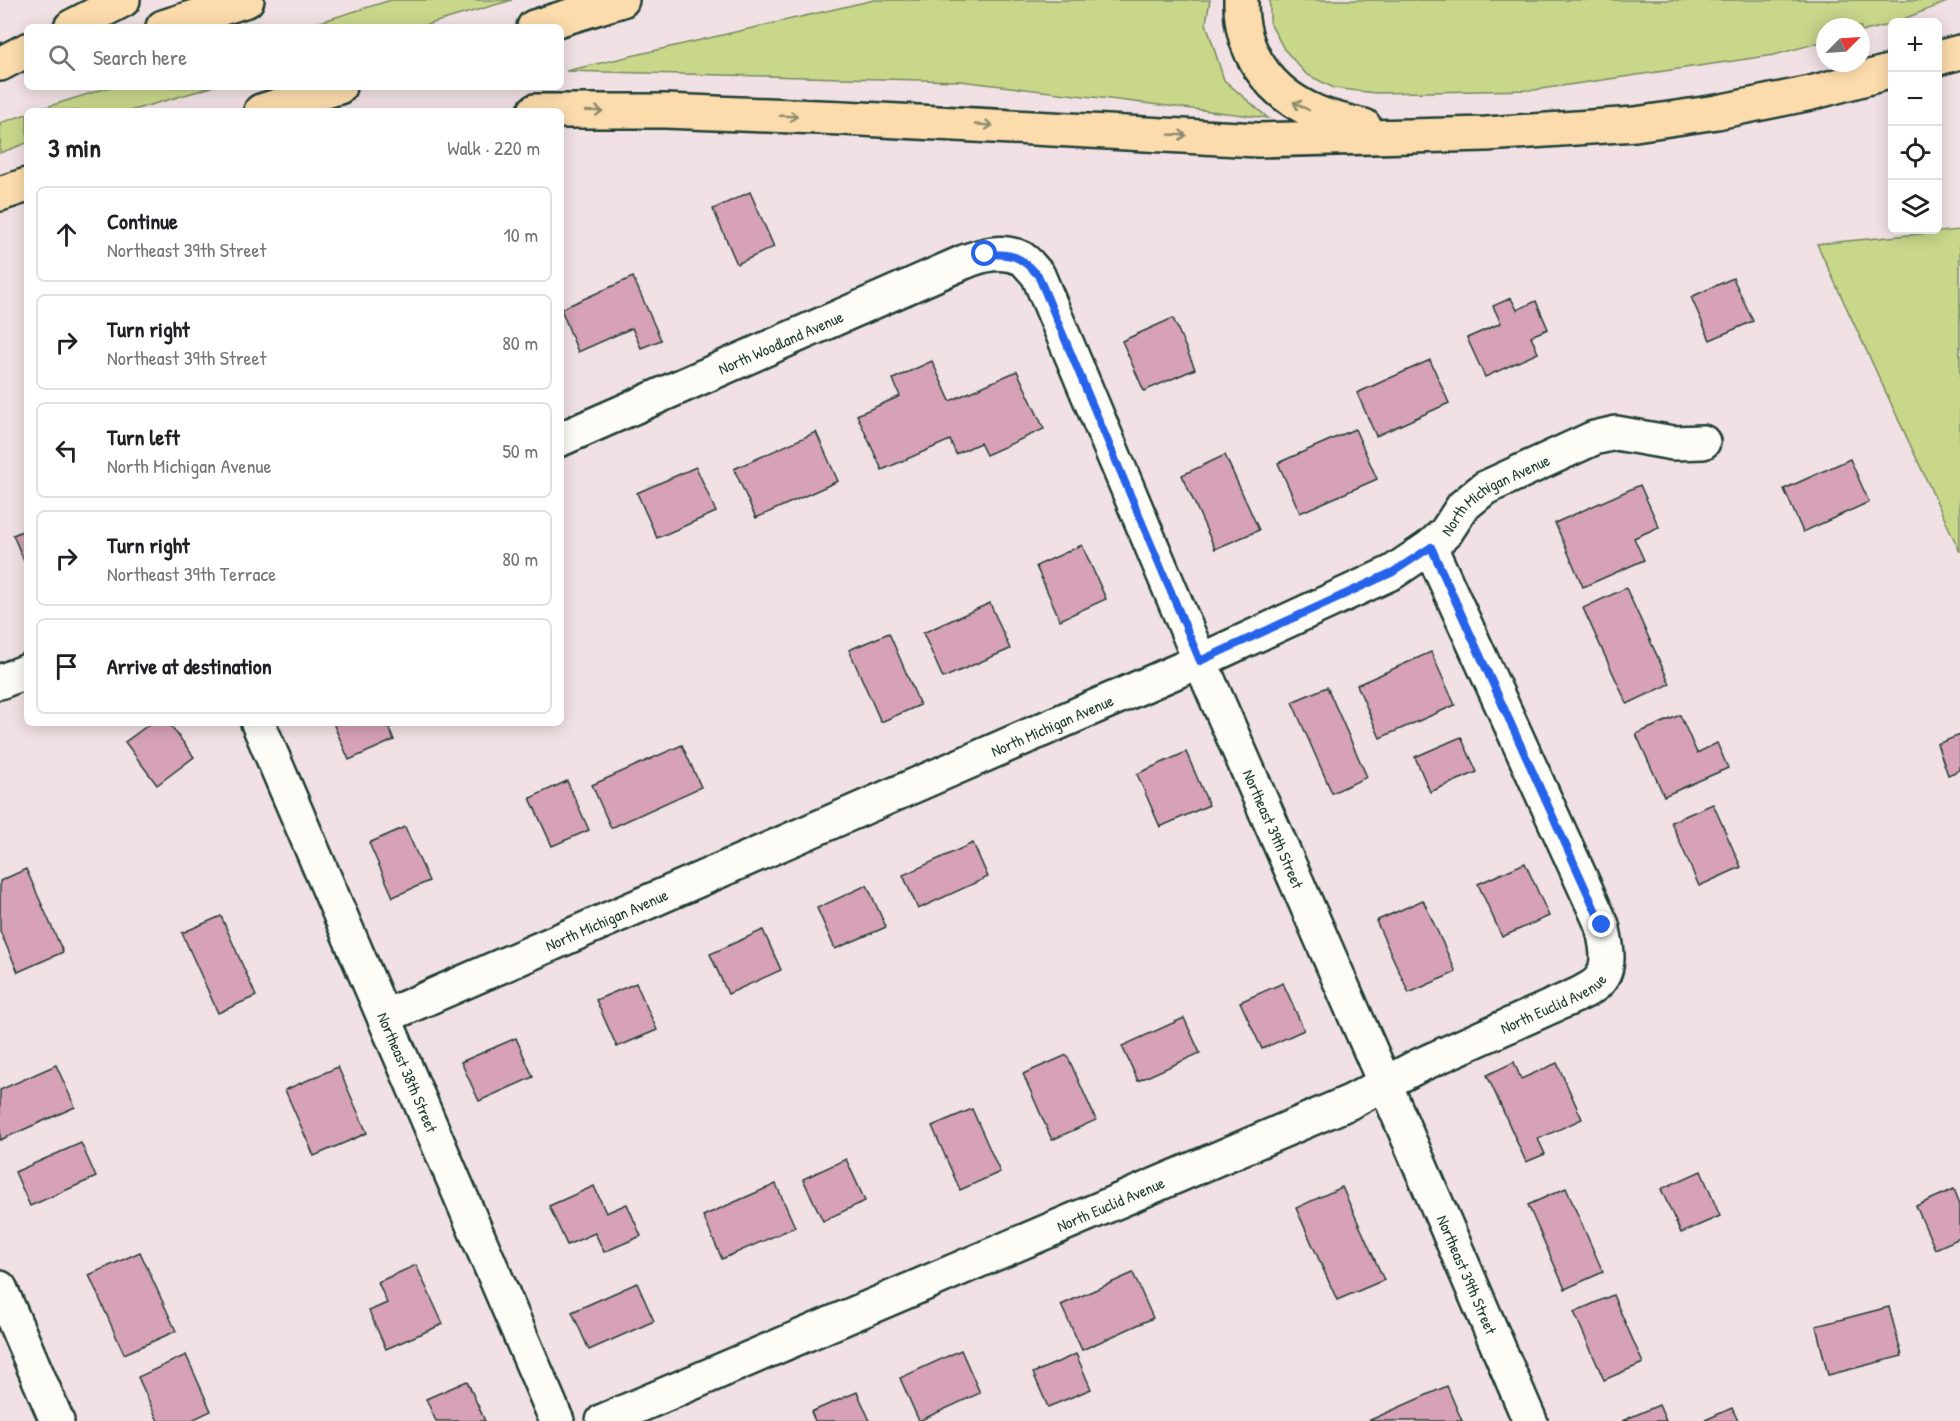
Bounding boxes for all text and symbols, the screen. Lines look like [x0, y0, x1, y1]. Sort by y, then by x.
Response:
north arrow [1816, 18, 1870, 72]
map controls [1888, 18, 1942, 234]
button: + [1888, 18, 1942, 72]
search box [24, 24, 564, 90]
icon: search [45, 41, 78, 74]
text: Search here [93, 42, 187, 72]
button: − [1888, 72, 1942, 126]
one-way arrow [1293, 99, 1311, 111]
one-way arrow [583, 105, 603, 116]
one-way arrow [778, 110, 798, 121]
one-way arrow [973, 120, 993, 131]
button: locate [1888, 126, 1942, 180]
text: 3 min [48, 130, 101, 165]
one-way arrow [1168, 130, 1188, 141]
text: Walk · 220 m [447, 134, 540, 161]
button: layers [1888, 180, 1942, 234]
text: Continue [107, 206, 178, 236]
icon: ahead [50, 218, 83, 251]
text: 10 m [504, 221, 538, 248]
text: Northeast 39th Street [107, 236, 266, 263]
route start [971, 240, 997, 266]
street label: North Woodland Avenue [715, 305, 847, 380]
text: Turn right [107, 314, 190, 344]
icon: right [50, 326, 83, 359]
text: 80 m [502, 329, 538, 356]
text: Northeast 39th Street [107, 344, 266, 371]
text: Turn left [107, 422, 180, 452]
icon: left [50, 434, 83, 467]
text: 50 m [502, 437, 538, 464]
street label: North Michigan Avenue [1436, 449, 1554, 540]
text: North Michigan Avenue [107, 452, 271, 479]
text: Turn right [107, 530, 190, 560]
icon: right [50, 542, 83, 575]
text: 80 m [502, 545, 538, 572]
text: Northeast 39th Terrace [107, 560, 276, 587]
icon: arrive [50, 650, 83, 683]
text: Arrive at destination [107, 651, 272, 681]
street label: North Michigan Avenue [987, 689, 1118, 762]
street label: Northeast 39th Street [1238, 766, 1309, 892]
street label: North Michigan Avenue [542, 883, 672, 956]
route end [1588, 911, 1614, 937]
street label: North Euclid Avenue [1497, 969, 1612, 1039]
street label: Northeast 38th Street [372, 1009, 443, 1136]
street label: North Euclid Avenue [1053, 1171, 1169, 1237]
street label: Northeast 39th Street [1432, 1212, 1503, 1338]

